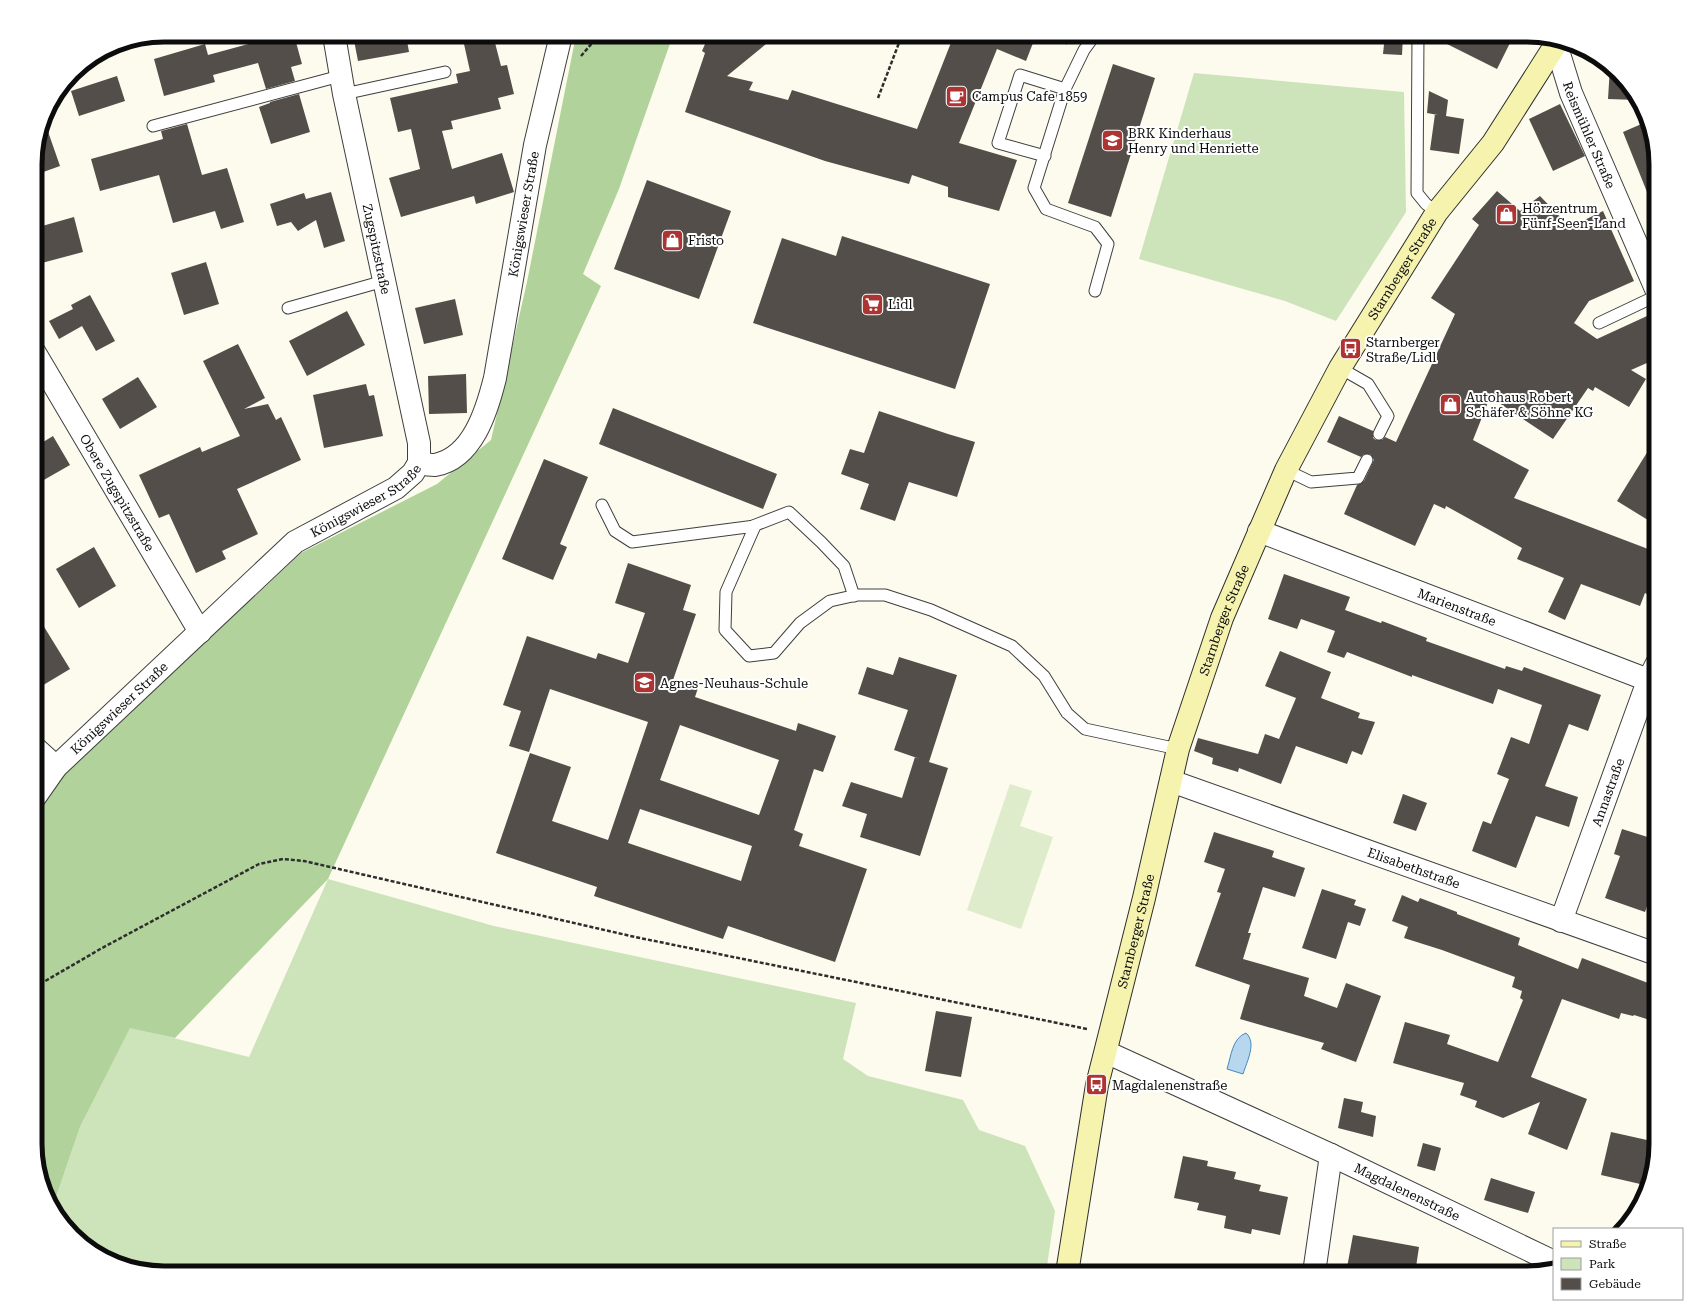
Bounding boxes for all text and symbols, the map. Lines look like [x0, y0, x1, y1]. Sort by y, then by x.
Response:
street label: Reismühler Straße [1560, 80, 1618, 191]
cafe icon: Campus Cafe 1859 [943, 83, 969, 109]
place label: Campus Cafe 1859 [972, 89, 1087, 104]
place label: BRK Kinderhaus Henry und Henriette [1128, 126, 1259, 156]
school or university icon: BRK Kinderhaus Henry und Henriette [1099, 127, 1125, 153]
street label: Königswieser Straße [505, 150, 542, 278]
place label: Hörzentrum Fünf-Seen-Land [1522, 201, 1626, 231]
shop icon: Hörzentrum Fünf-Seen-Land [1493, 202, 1519, 228]
street label: Zugspitzstraße [360, 203, 393, 296]
street label: Starnberger Straße [1365, 215, 1440, 323]
shop icon: Fristo [660, 227, 686, 253]
place label: Fristo [688, 233, 724, 248]
supermarket icon: Lidl [859, 291, 885, 317]
place label: Lidl [888, 297, 913, 312]
place label: Starnberger Straße/Lidl [1366, 335, 1440, 365]
bus stop icon: Starnberger Straße/Lidl [1338, 336, 1364, 362]
place label: Autohaus Robert Schäfer & Söhne KG [1466, 390, 1593, 420]
shop icon: Autohaus Robert Schäfer & Söhne KG [1437, 391, 1463, 417]
street label: Obere Zugspitzstraße [77, 431, 158, 554]
street label: Königswieser Straße [308, 462, 424, 540]
street label: Starnberger Straße [1196, 562, 1252, 677]
street label: Marienstraße [1415, 585, 1498, 629]
street label: Königswieser Straße [68, 659, 171, 757]
school or university icon: Agnes-Neuhaus-Schule [631, 670, 657, 696]
place label: Agnes-Neuhaus-Schule [660, 676, 808, 691]
street label: Annastraße [1589, 756, 1627, 829]
street label: Elisabethstraße [1366, 845, 1462, 892]
street label: Starnberger Straße [1115, 873, 1157, 990]
bus stop icon: Magdalenenstraße [1084, 1072, 1110, 1098]
place label: Magdalenenstraße [1112, 1078, 1227, 1093]
street label: Magdalenenstraße [1352, 1160, 1462, 1224]
legend [1553, 1228, 1683, 1300]
text: Straße [1589, 1237, 1627, 1251]
text: Park [1589, 1257, 1616, 1271]
text: Gebäude [1589, 1277, 1641, 1291]

